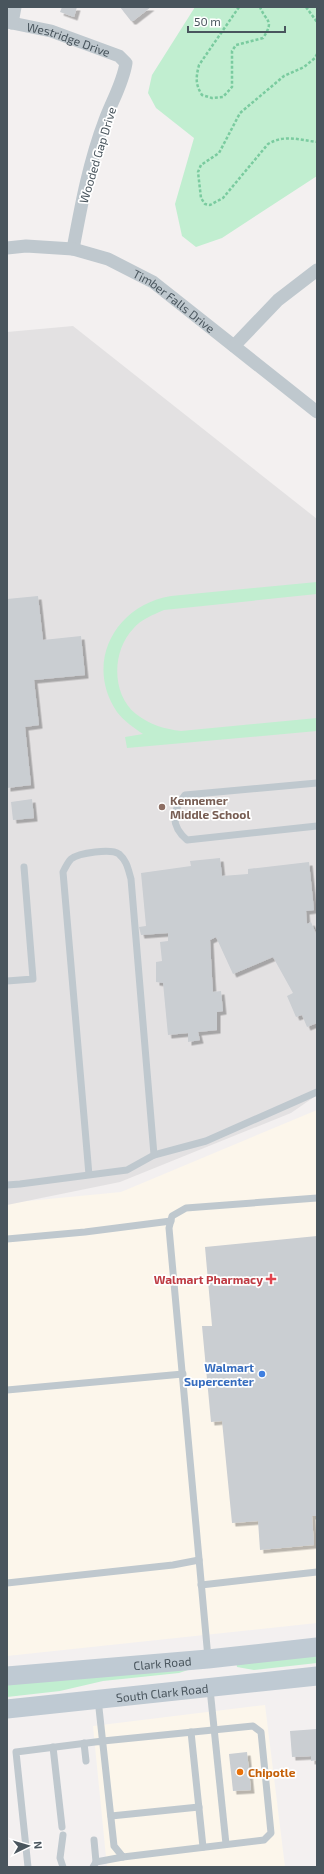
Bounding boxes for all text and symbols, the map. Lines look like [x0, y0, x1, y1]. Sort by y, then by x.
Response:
scale bar [188, 8, 285, 34]
text: 50 m [194, 14, 221, 28]
street label: Westridge Drive [26, 19, 112, 59]
street label: Wooded Gap Drive [76, 105, 118, 205]
street label: Timber Falls Drive [131, 266, 218, 335]
place label: Kennemer Middle School [170, 793, 250, 821]
marker: Kennemer Middle School [157, 802, 167, 812]
place label: Walmart Pharmacy [154, 1272, 263, 1287]
marker: Walmart Pharmacy [266, 1274, 276, 1284]
place label: Walmart Supercenter [184, 1360, 254, 1388]
marker: Walmart Supercenter [257, 1369, 267, 1379]
street label: Clark Road [133, 1653, 192, 1672]
street label: South Clark Road [115, 1681, 209, 1704]
place label: Chipotle [248, 1765, 296, 1779]
marker: Chipotle [235, 1767, 245, 1777]
north arrow [8, 1826, 48, 1866]
text: N [32, 1841, 45, 1850]

